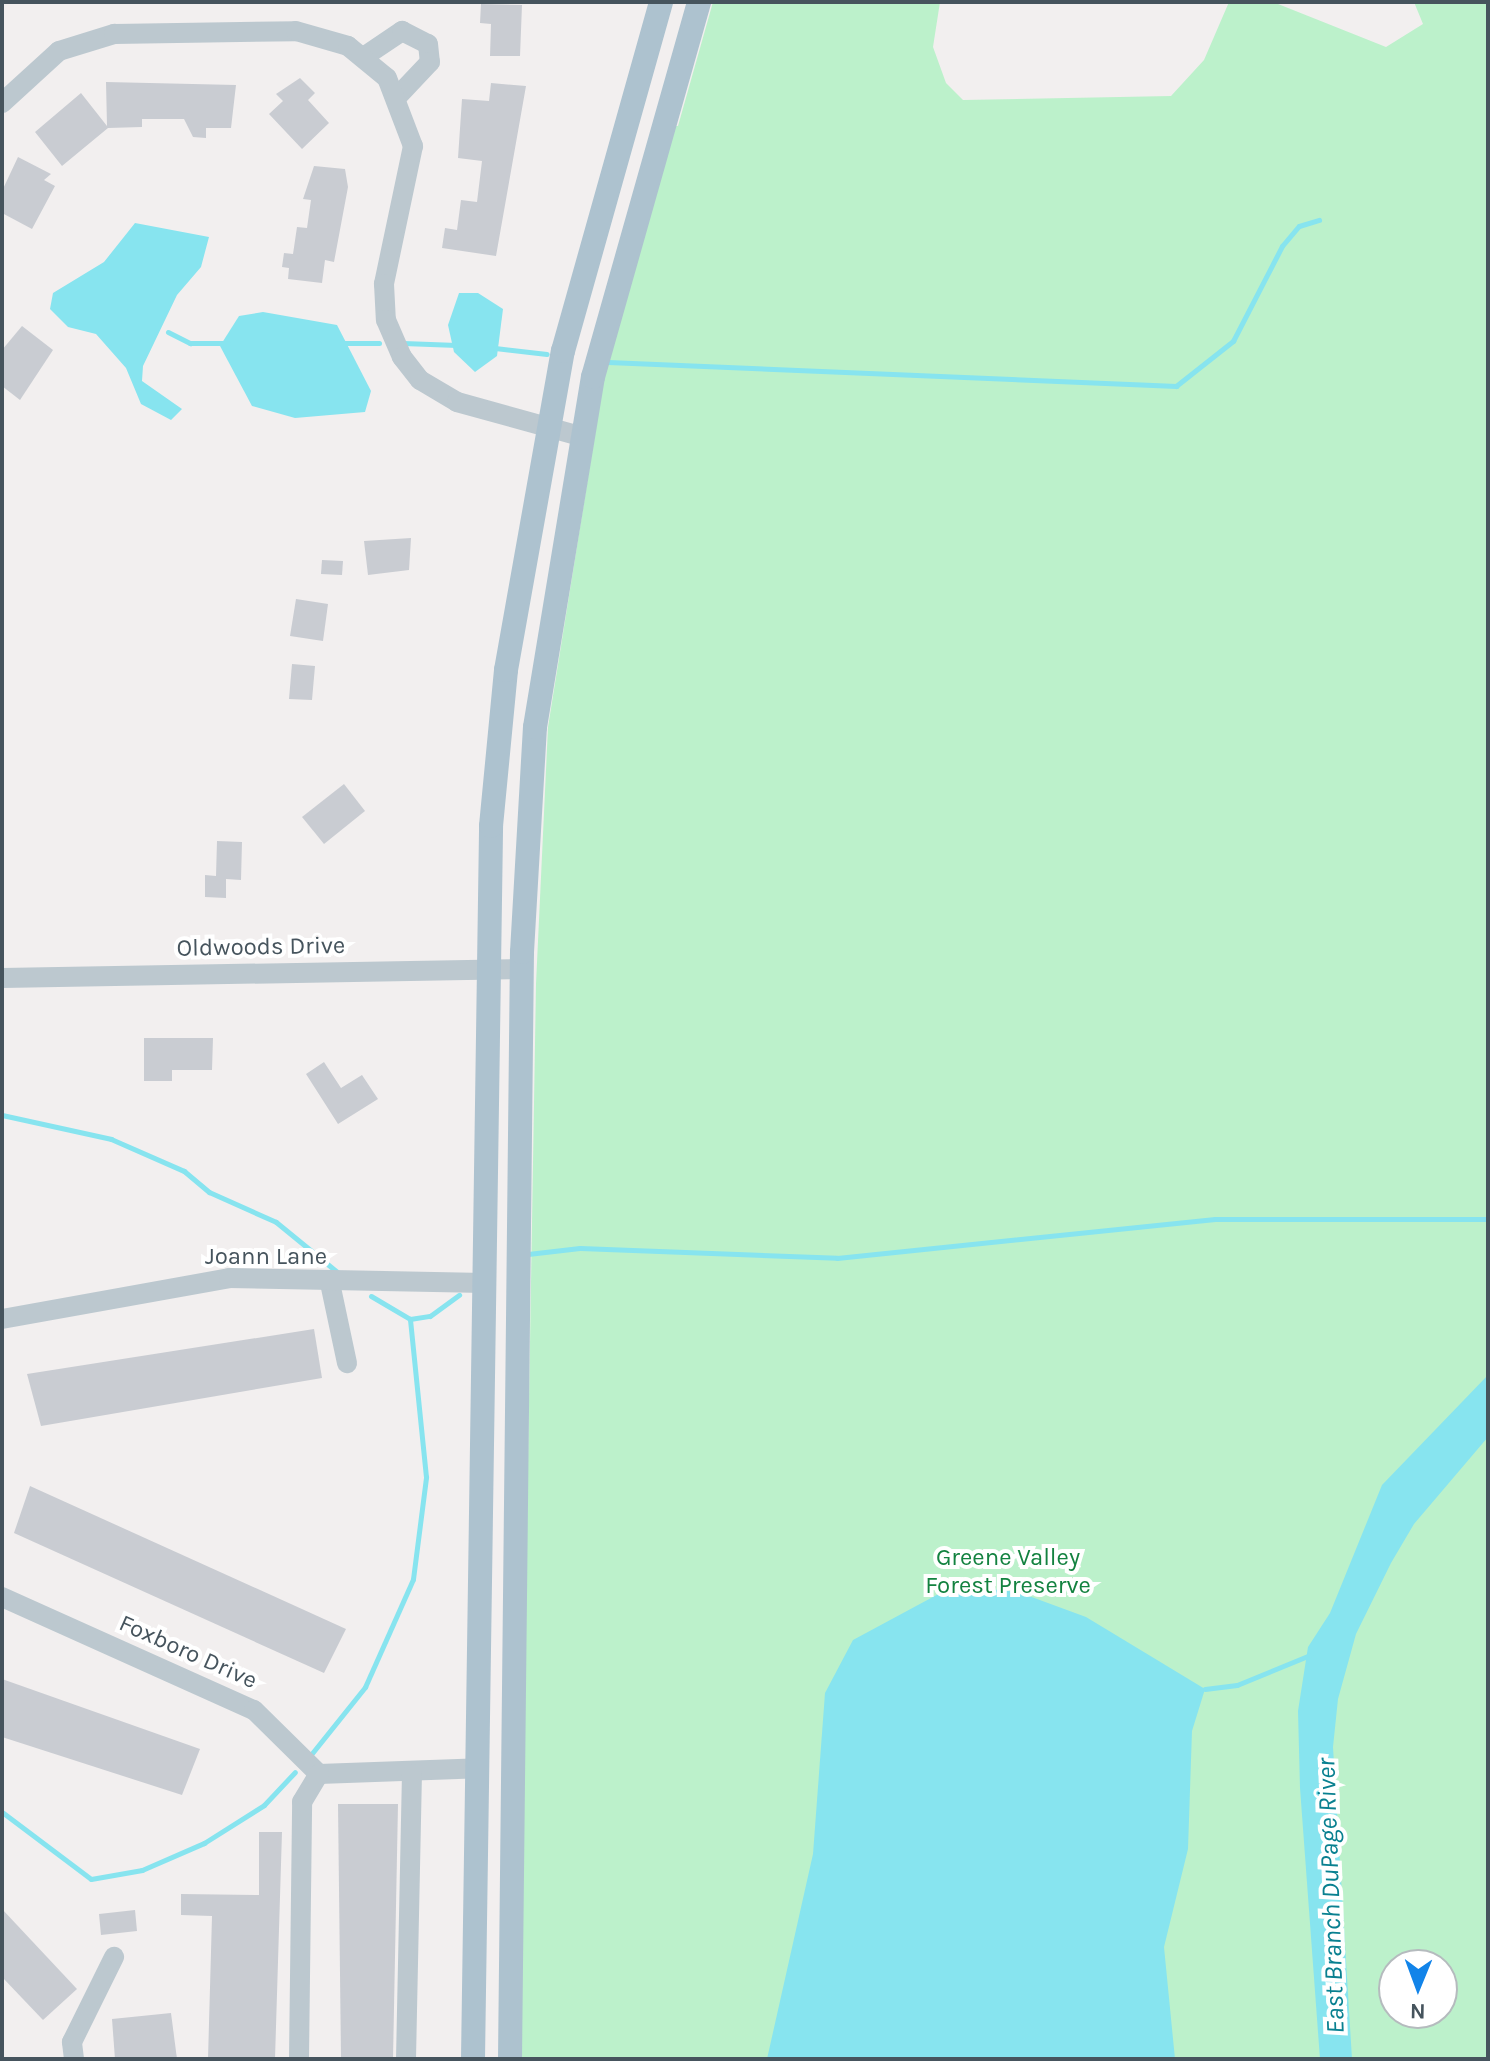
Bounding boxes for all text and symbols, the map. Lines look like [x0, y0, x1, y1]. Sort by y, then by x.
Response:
street label: Oldwoods Drive [176, 931, 346, 963]
street label: Joann Lane [205, 1243, 327, 1271]
park label: Greene Valley Forest Preserve [925, 1544, 1091, 1600]
street label: Foxboro Drive [114, 1609, 262, 1695]
water label: East Branch DuPage River [1311, 1758, 1351, 2034]
north arrow [1378, 1949, 1458, 2029]
text: N [1409, 1998, 1426, 2024]

